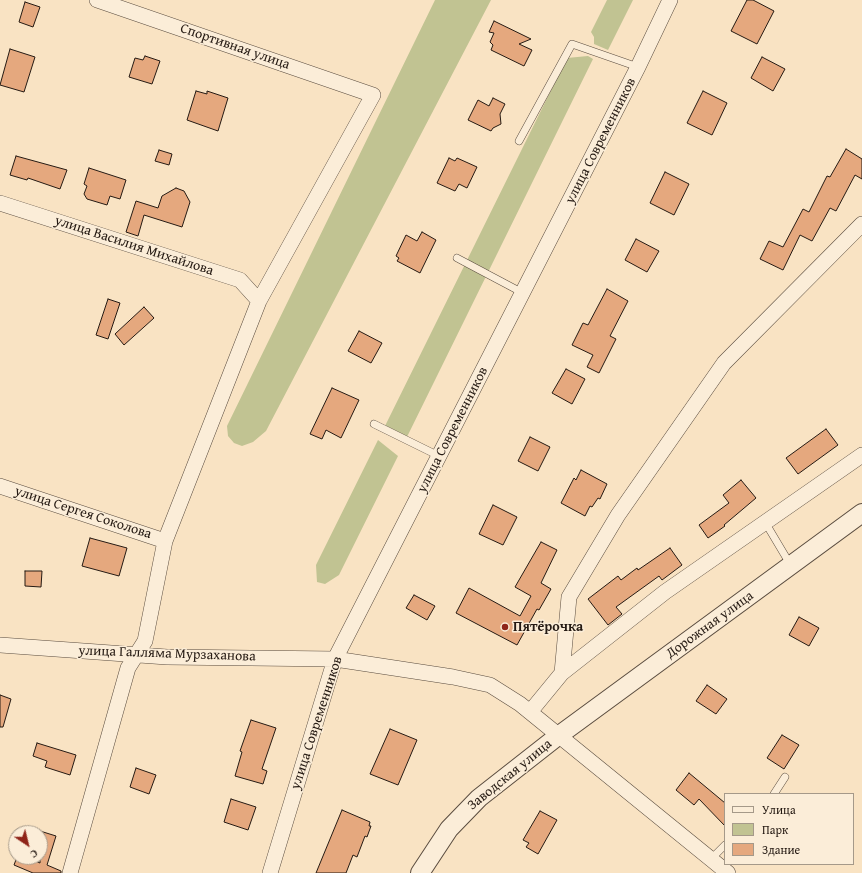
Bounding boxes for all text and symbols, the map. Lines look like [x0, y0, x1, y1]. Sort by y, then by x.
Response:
street label: Спортивная улица [178, 20, 292, 74]
street label: улица Современников [562, 75, 640, 207]
street label: улица Василия Михайлова [52, 212, 216, 280]
street label: улица Современников [414, 364, 492, 496]
street label: улица Сергея Соколова [12, 483, 154, 543]
street label: Дорожная улица [663, 588, 757, 662]
place label: Пятёрочка [513, 619, 583, 635]
marker: Пятёрочка [500, 622, 510, 632]
street label: улица Галляма Мурзаханова [78, 643, 256, 665]
street label: улица Современников [288, 654, 346, 792]
street label: Заводская улица [464, 736, 556, 814]
legend [724, 793, 854, 865]
text: Улица [762, 801, 796, 818]
text: Парк [762, 821, 788, 838]
north arrow [8, 825, 48, 865]
text: Здание [762, 841, 800, 858]
text: С [27, 846, 41, 862]

